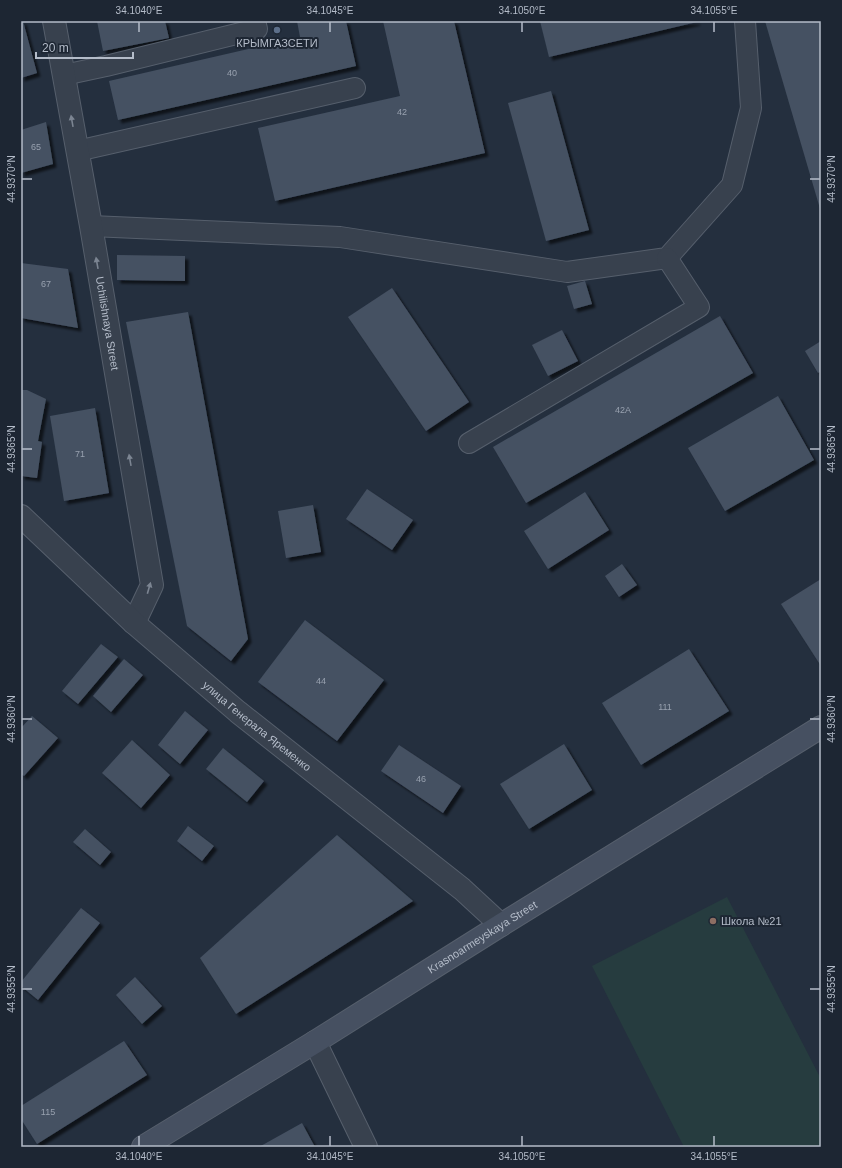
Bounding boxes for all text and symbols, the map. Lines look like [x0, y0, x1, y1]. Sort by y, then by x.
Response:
text: 34.1040°E [116, 5, 163, 16]
text: 34.1045°E [307, 5, 354, 16]
text: 34.1050°E [499, 5, 546, 16]
text: 34.1055°E [691, 5, 738, 16]
marker: КРЫМГАЗСЕТИ [272, 25, 282, 35]
scale bar [36, 34, 133, 60]
place label: КРЫМГАЗСЕТИ [236, 37, 318, 49]
text: 20 m [42, 41, 69, 55]
house number: 40 [227, 68, 237, 78]
house number: 42 [397, 107, 407, 117]
one-way arrow [69, 115, 75, 127]
house number: 65 [31, 142, 41, 152]
text: 44.9370°N [6, 155, 17, 203]
text: 44.9370°N [826, 155, 837, 203]
one-way arrow [94, 257, 100, 269]
street label: Uchilishnaya Street [94, 276, 121, 371]
house number: 67 [41, 279, 51, 289]
house number: 42А [615, 405, 631, 415]
text: 44.9365°N [6, 425, 17, 473]
text: 44.9365°N [826, 425, 837, 473]
house number: 71 [75, 449, 85, 459]
one-way arrow [127, 454, 133, 466]
one-way arrow [146, 581, 152, 593]
house number: 44 [316, 676, 326, 686]
street label: улица Генерала Яременко [200, 679, 313, 773]
text: 44.9360°N [6, 695, 17, 743]
text: 44.9360°N [826, 695, 837, 743]
house number: 111 [658, 702, 672, 712]
house number: 46 [416, 774, 426, 784]
street label: Krasnoarmeyskaya Street [425, 898, 539, 976]
place label: Школа №21 [721, 915, 782, 927]
marker: Школа №21 [708, 916, 718, 926]
text: 44.9355°N [6, 965, 17, 1013]
text: 44.9355°N [826, 965, 837, 1013]
house number: 115 [41, 1107, 55, 1117]
text: 34.1040°E [116, 1151, 163, 1162]
text: 34.1045°E [307, 1151, 354, 1162]
text: 34.1050°E [499, 1151, 546, 1162]
text: 34.1055°E [691, 1151, 738, 1162]

